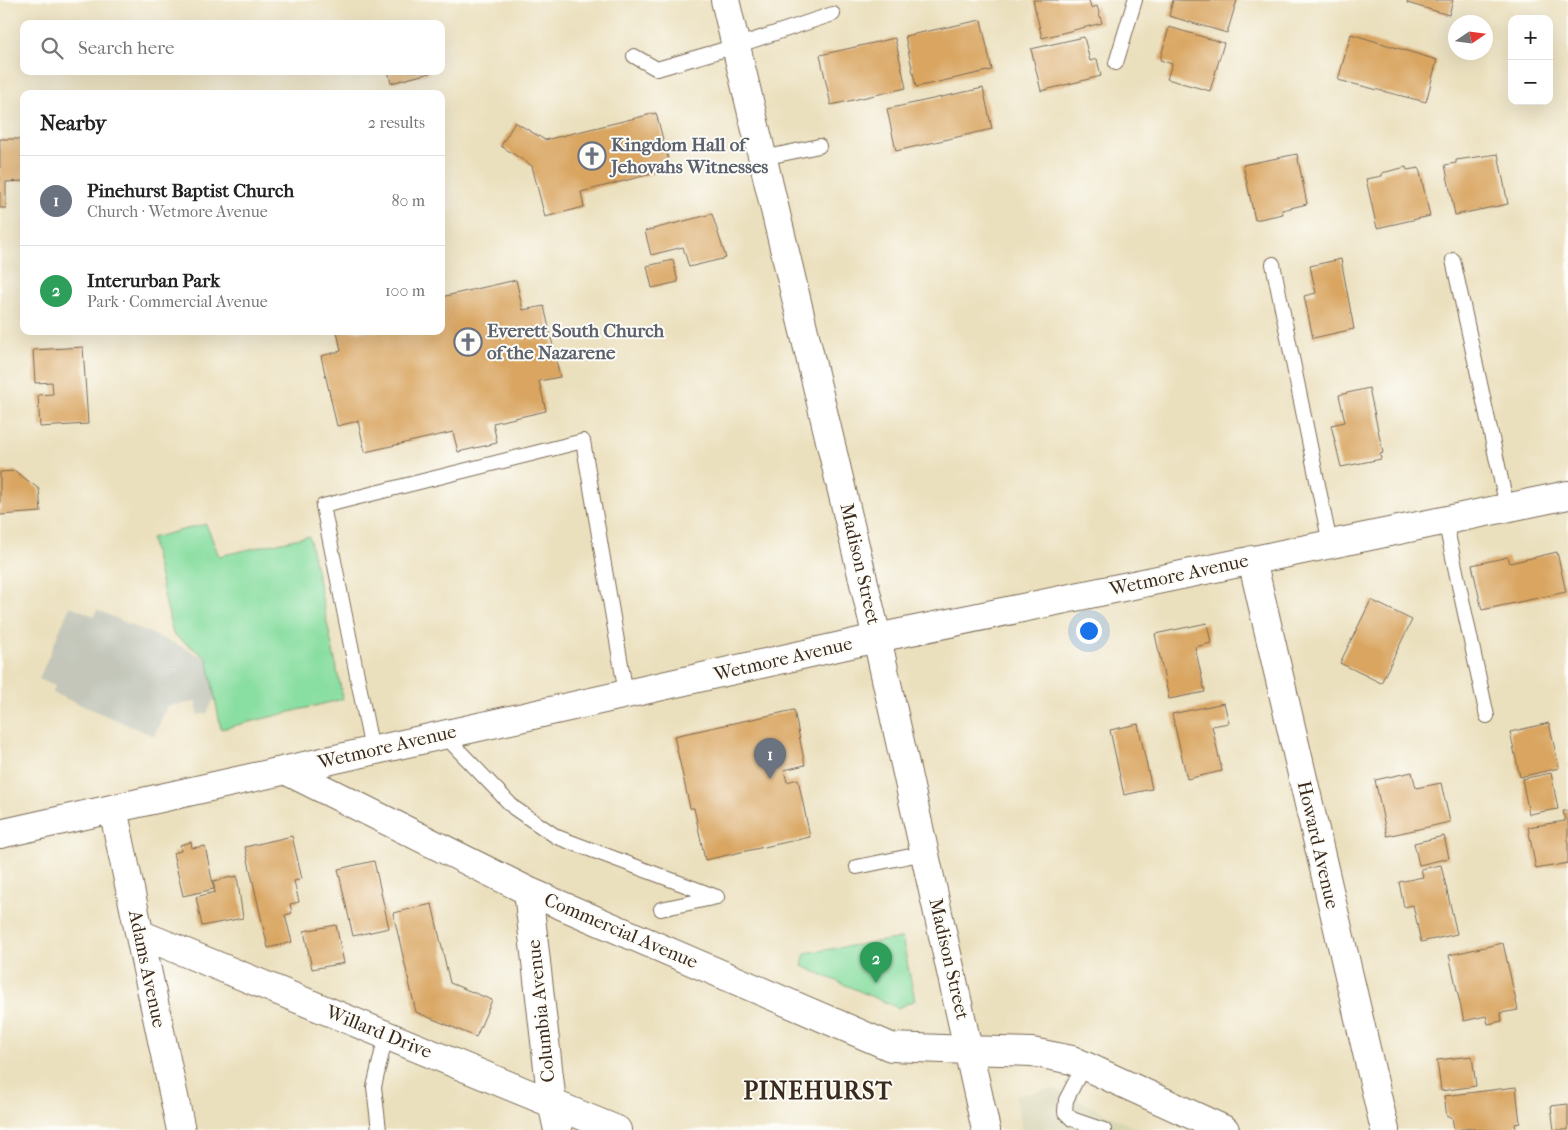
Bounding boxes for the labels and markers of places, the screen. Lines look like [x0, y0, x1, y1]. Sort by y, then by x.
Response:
place label: Kingdom Hall of Jehovahs Witnesses [609, 134, 768, 178]
church icon: Kingdom Hall of Jehovahs Witnesses [577, 141, 607, 171]
place label: Everett South Church of the Nazarene [487, 320, 665, 364]
church icon: Everett South Church of the Nazarene [453, 327, 483, 357]
pin: 1 [754, 738, 786, 779]
pin: 2 [860, 942, 892, 983]

